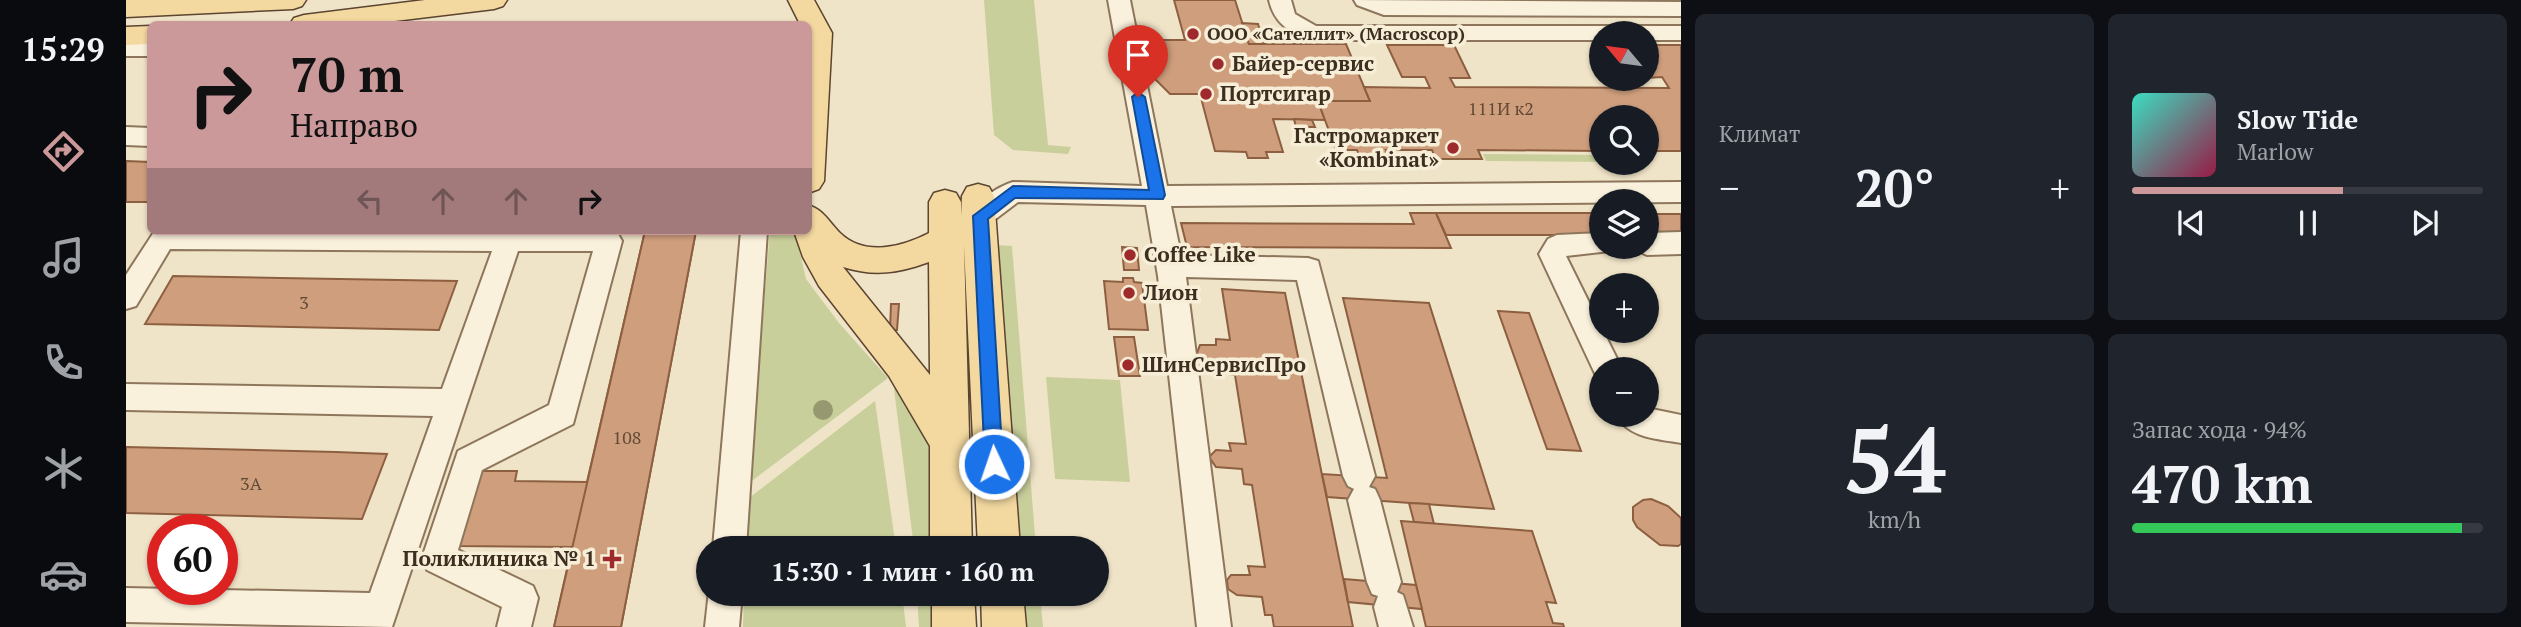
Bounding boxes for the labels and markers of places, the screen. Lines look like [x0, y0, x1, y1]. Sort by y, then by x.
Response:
place label: ООО «Сателлит» (Macroscop) [1207, 21, 1465, 45]
pin [1108, 25, 1168, 97]
marker: ООО «Сателлит» (Macroscop) [1185, 26, 1201, 42]
place label: Байер-сервис [1232, 49, 1374, 77]
marker: Байер-сервис [1210, 56, 1226, 72]
place label: Портсигар [1220, 79, 1331, 107]
marker: Портсигар [1198, 86, 1214, 102]
place label: Гастромаркет «Kombinat» [1294, 121, 1440, 173]
marker: Гастромаркет «Kombinat» [1445, 140, 1461, 156]
place label: Coffee Like [1144, 240, 1256, 268]
marker: Coffee Like [1122, 247, 1138, 263]
place label: Лион [1142, 278, 1198, 306]
marker: Лион [1121, 285, 1137, 301]
place label: ШинСервисПро [1142, 350, 1306, 378]
marker: ШинСервисПро [1120, 357, 1136, 373]
place label: Поликлиника № 1 [403, 544, 596, 572]
marker: Поликлиника № 1 [602, 549, 622, 569]

